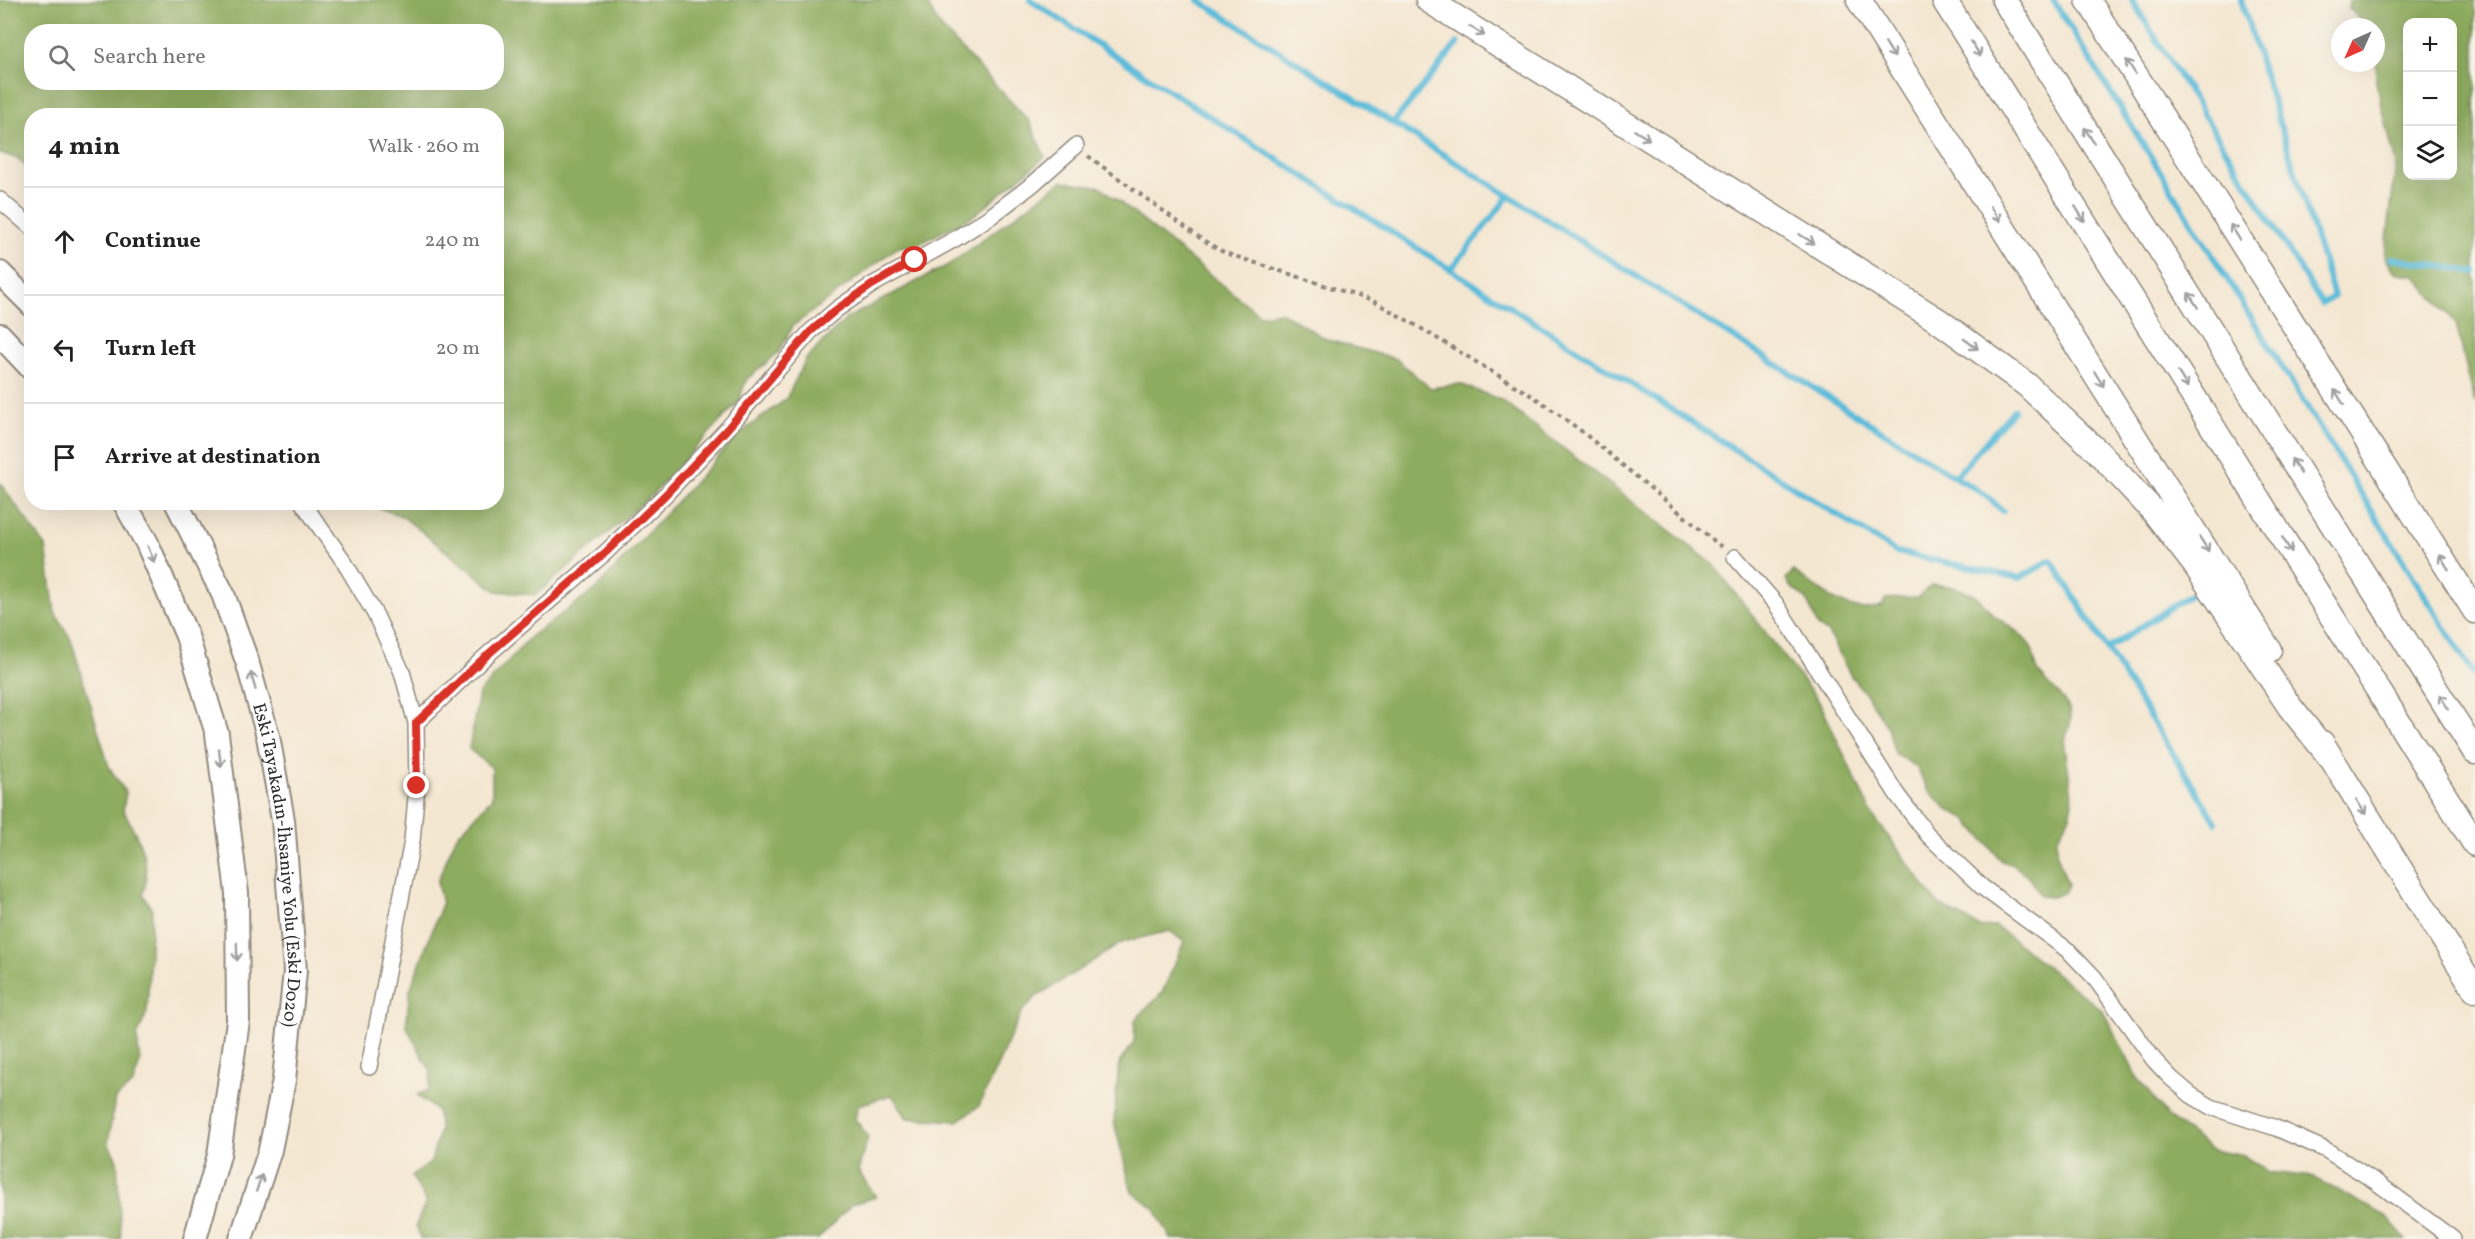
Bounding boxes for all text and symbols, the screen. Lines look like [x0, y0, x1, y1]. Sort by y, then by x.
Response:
north arrow [2331, 18, 2385, 72]
map controls [2403, 18, 2457, 180]
button: + [2403, 18, 2457, 72]
search box [24, 24, 504, 90]
one-way arrow [1468, 26, 1485, 38]
icon: search [45, 41, 78, 74]
one-way arrow [1884, 41, 1897, 58]
one-way arrow [1969, 41, 1982, 58]
text: Search here [93, 42, 206, 73]
one-way arrow [2125, 59, 2137, 76]
button: − [2403, 72, 2457, 126]
button: layers [2403, 126, 2457, 180]
one-way arrow [2083, 127, 2095, 144]
text: 4 min [48, 129, 120, 165]
one-way arrow [1633, 130, 1650, 142]
text: Walk · 260 m [368, 133, 480, 161]
one-way arrow [1989, 205, 2001, 222]
one-way arrow [2073, 206, 2086, 223]
one-way arrow [2229, 224, 2241, 241]
icon: ahead [48, 225, 81, 258]
text: Continue [105, 226, 201, 257]
text: 240 m [425, 227, 480, 255]
one-way arrow [1798, 233, 1815, 245]
route start [901, 246, 927, 272]
one-way arrow [2186, 292, 2198, 309]
icon: left [48, 333, 81, 366]
text: Turn left [105, 334, 196, 365]
text: 20 m [436, 335, 480, 363]
one-way arrow [1963, 338, 1979, 350]
one-way arrow [2093, 370, 2105, 387]
one-way arrow [2178, 371, 2190, 388]
one-way arrow [2333, 389, 2345, 406]
icon: arrive [48, 441, 81, 474]
text: Arrive at destination [105, 442, 321, 473]
one-way arrow [2290, 458, 2302, 475]
one-way arrow [2197, 535, 2210, 552]
one-way arrow [2281, 536, 2293, 553]
one-way arrow [147, 545, 158, 563]
one-way arrow [2437, 554, 2449, 571]
one-way arrow [247, 672, 258, 691]
one-way arrow [2437, 694, 2449, 711]
street label: Eski Tayakadın-İhsaniye Yolu (Eski D020) [245, 700, 306, 1028]
one-way arrow [214, 748, 225, 768]
route end [403, 772, 429, 798]
one-way arrow [2355, 798, 2367, 815]
one-way arrow [232, 942, 243, 962]
one-way arrow [255, 1174, 266, 1193]

